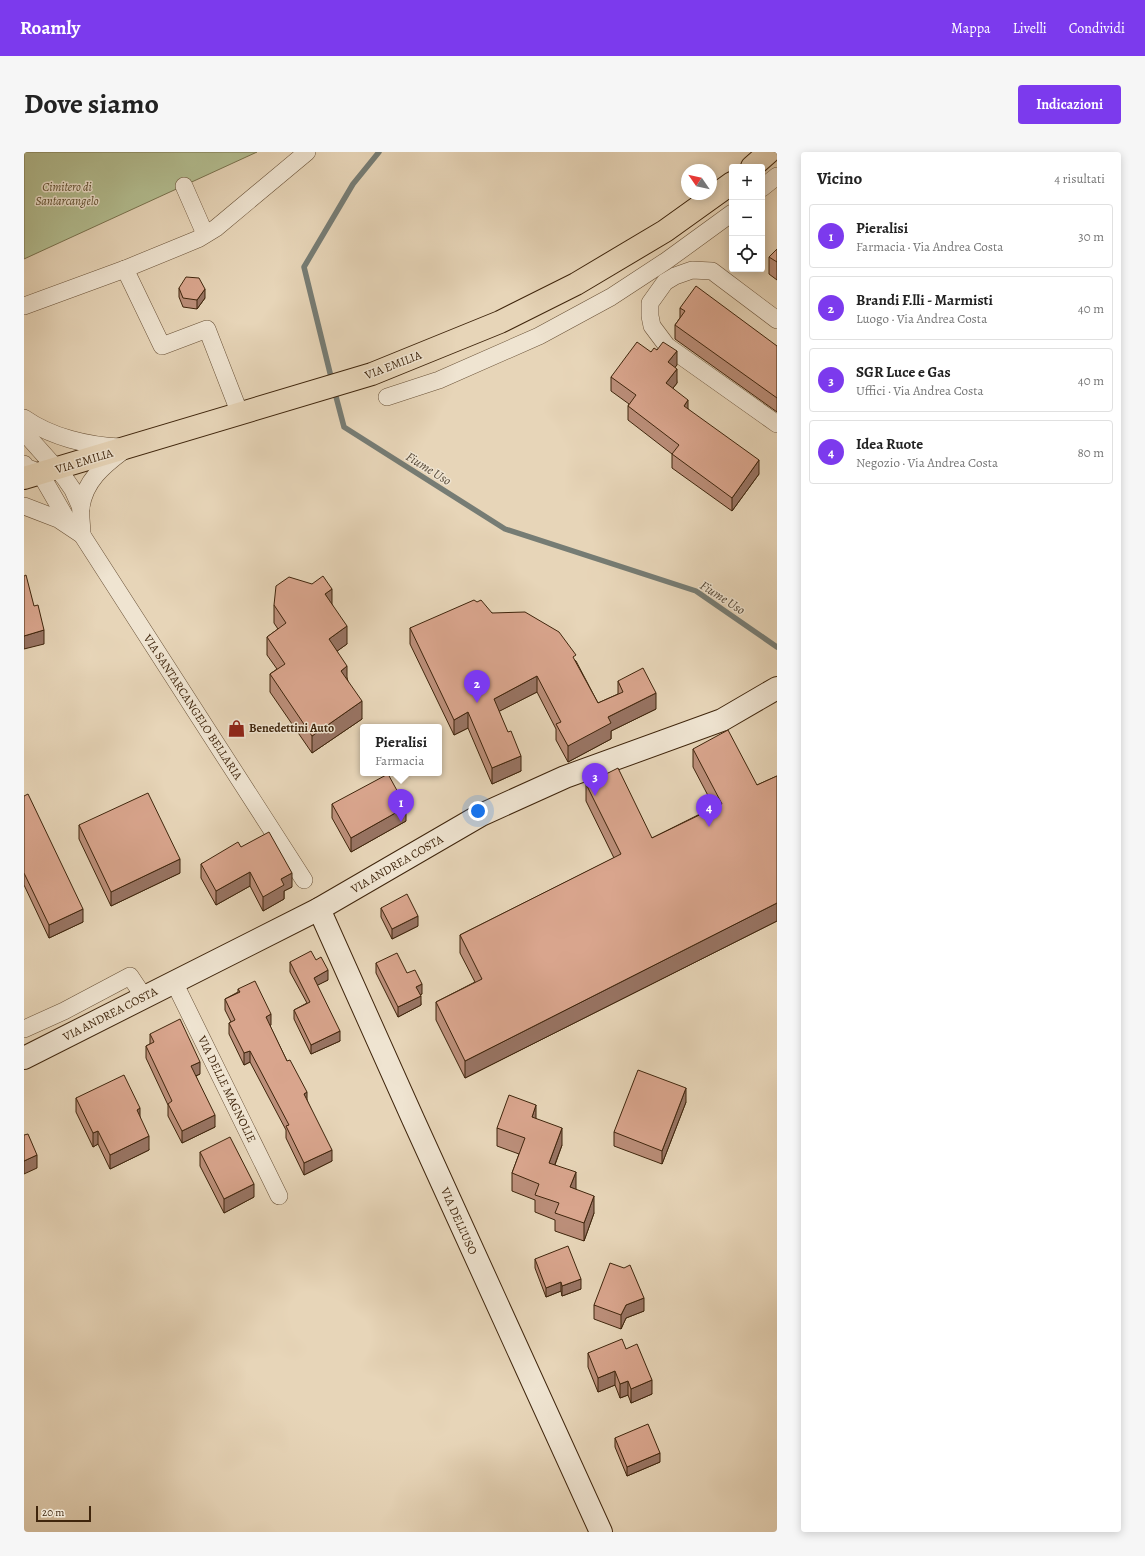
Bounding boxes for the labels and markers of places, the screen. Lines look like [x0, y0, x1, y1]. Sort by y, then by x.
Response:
pin: 2 [464, 670, 490, 703]
shop icon: Benedettini Auto [226, 718, 246, 738]
place label: Benedettini Auto [249, 720, 334, 736]
pin: 3 [582, 763, 608, 796]
pin: 1 [388, 789, 414, 822]
pin: 4 [696, 794, 722, 827]

